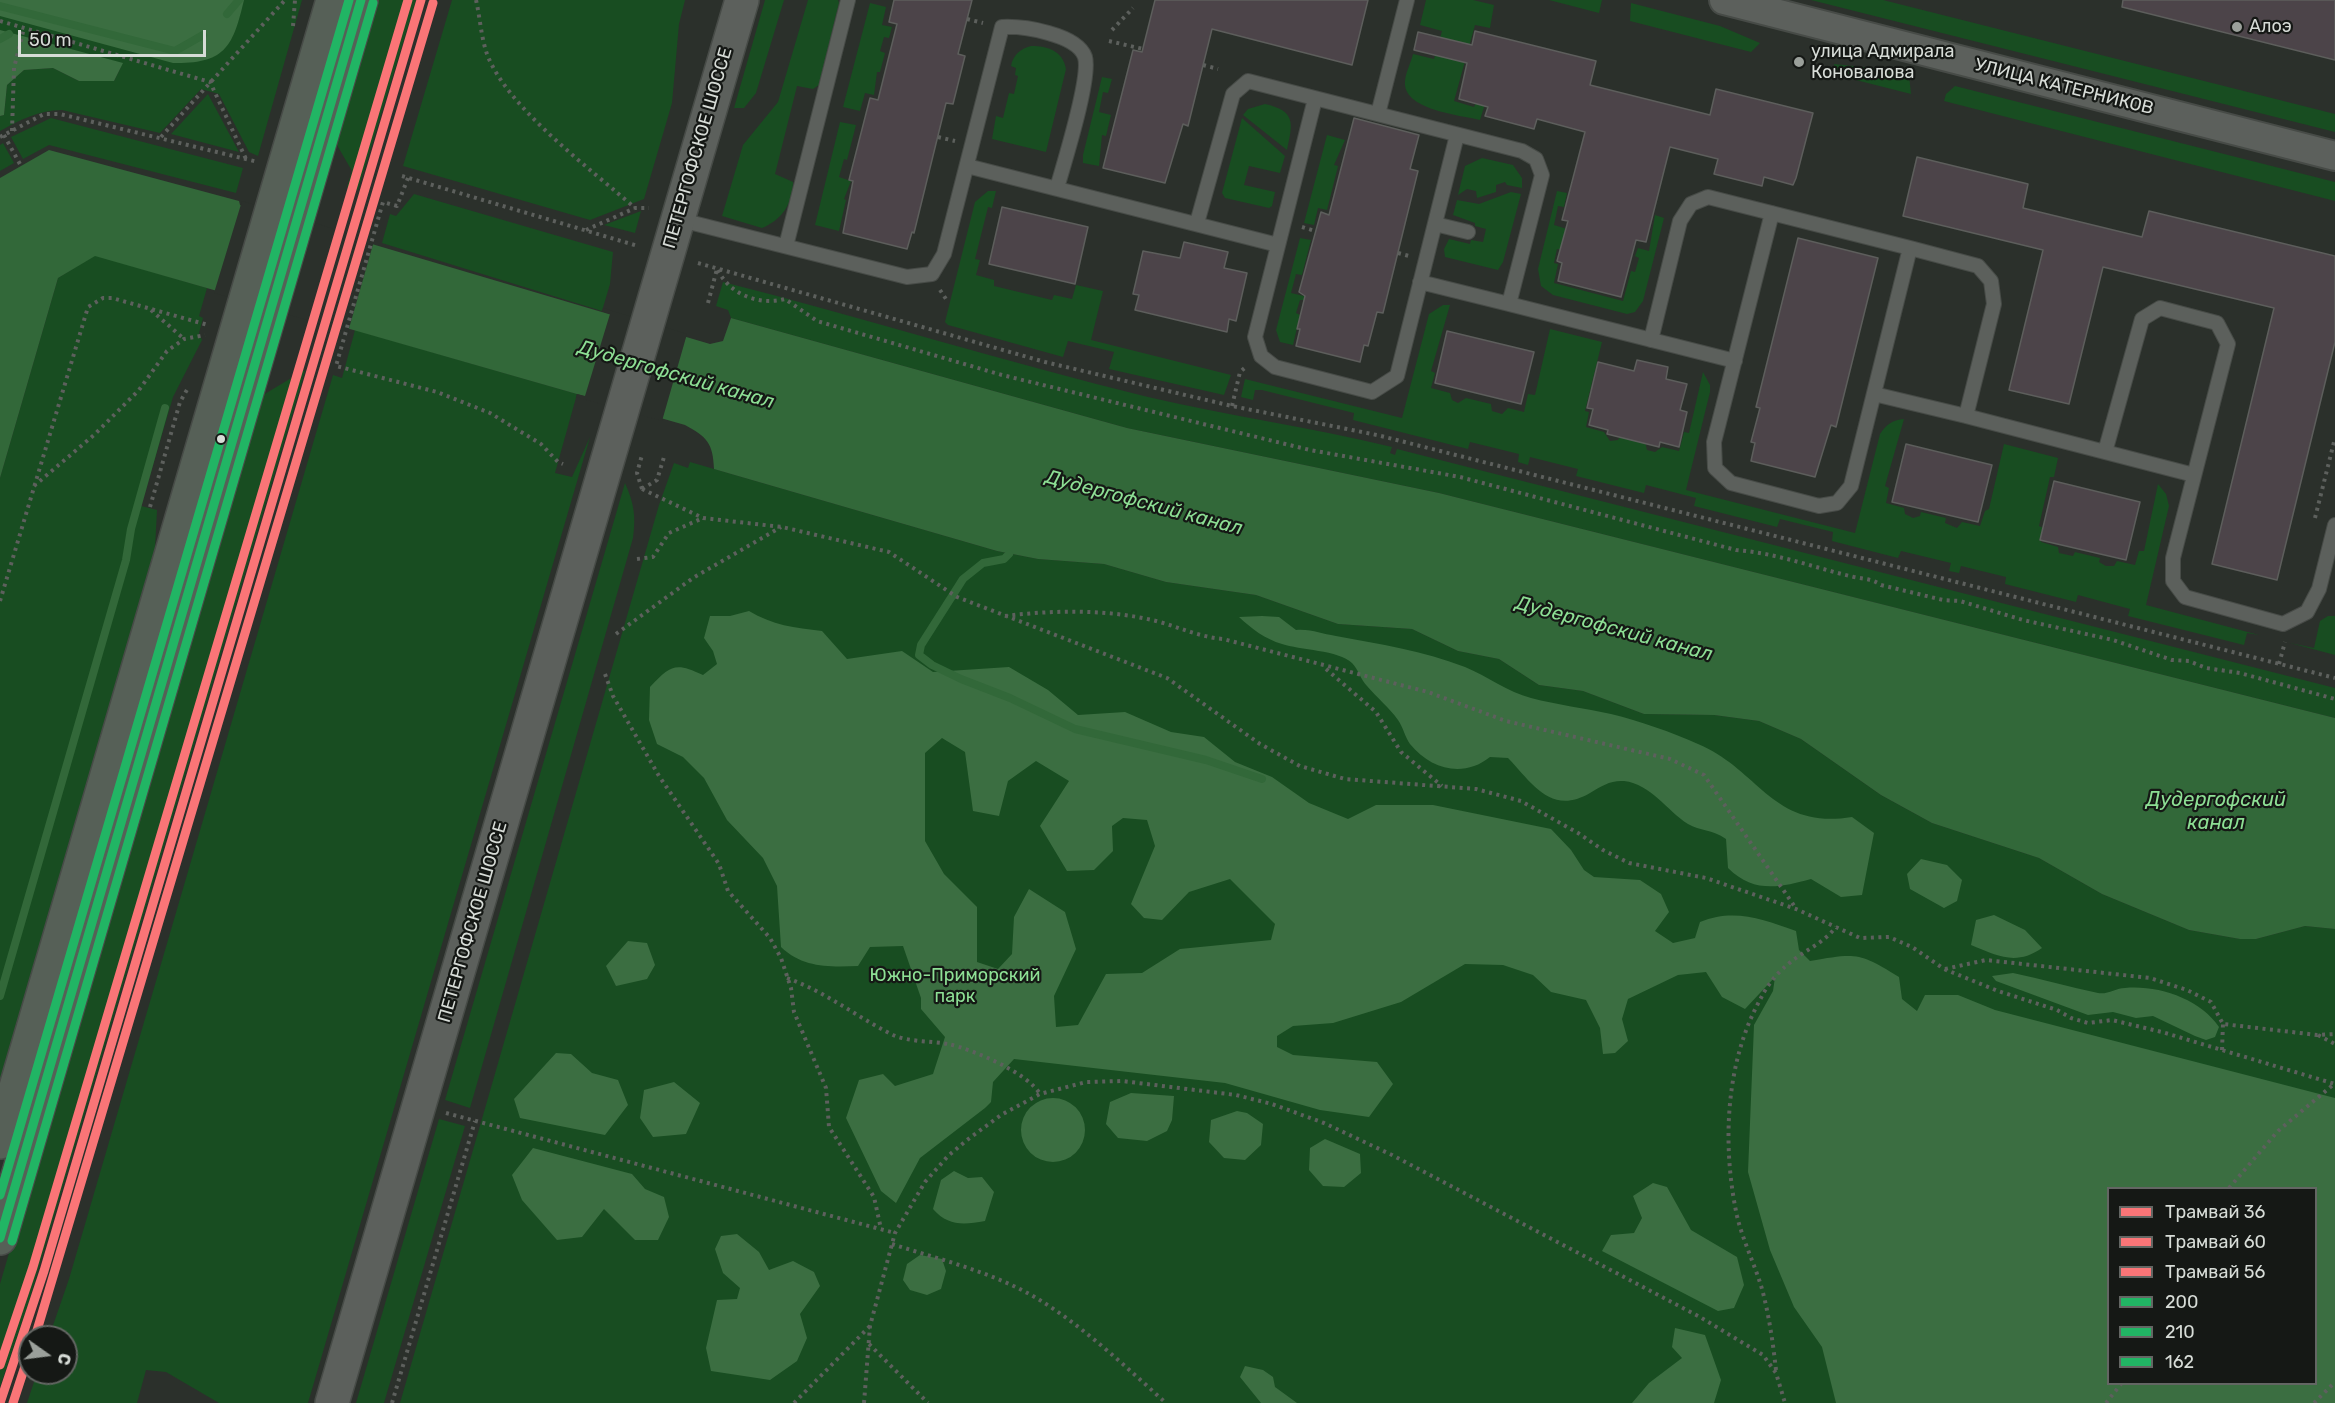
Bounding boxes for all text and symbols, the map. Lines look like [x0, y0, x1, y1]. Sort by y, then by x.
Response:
place label: Алоэ [2249, 16, 2292, 38]
scale bar [21, 18, 208, 56]
marker: Алоэ [2230, 20, 2244, 34]
text: 50 m [29, 29, 72, 51]
place label: улица Адмирала Коновалова [1811, 41, 1954, 84]
street label: ПЕТЕРГОФСКОЕ ШОССЕ [659, 45, 737, 251]
street label: УЛИЦА КАТЕРНИКОВ [1972, 54, 2156, 120]
marker: улица Адмирала Коновалова [1792, 55, 1806, 69]
water label: Дудергофский канал [575, 336, 777, 414]
unlabelled marker [215, 433, 227, 445]
water label: Дудергофский канал [1043, 465, 1245, 541]
water label: Дудергофский канал [1513, 591, 1715, 667]
water label: Дудергофский канал [2146, 788, 2286, 835]
street label: ПЕТЕРГОФСКОЕ ШОССЕ [434, 819, 512, 1025]
park label: Южно-Приморский парк [870, 965, 1040, 1008]
legend [2107, 1187, 2317, 1385]
text: Трамвай 36 [2165, 1201, 2265, 1223]
text: Трамвай 60 [2165, 1231, 2266, 1253]
text: Трамвай 56 [2165, 1261, 2265, 1283]
text: 200 [2165, 1291, 2198, 1313]
text: 210 [2165, 1321, 2195, 1343]
north arrow [18, 1325, 78, 1385]
text: С [53, 1351, 75, 1367]
text: 162 [2165, 1351, 2194, 1373]

